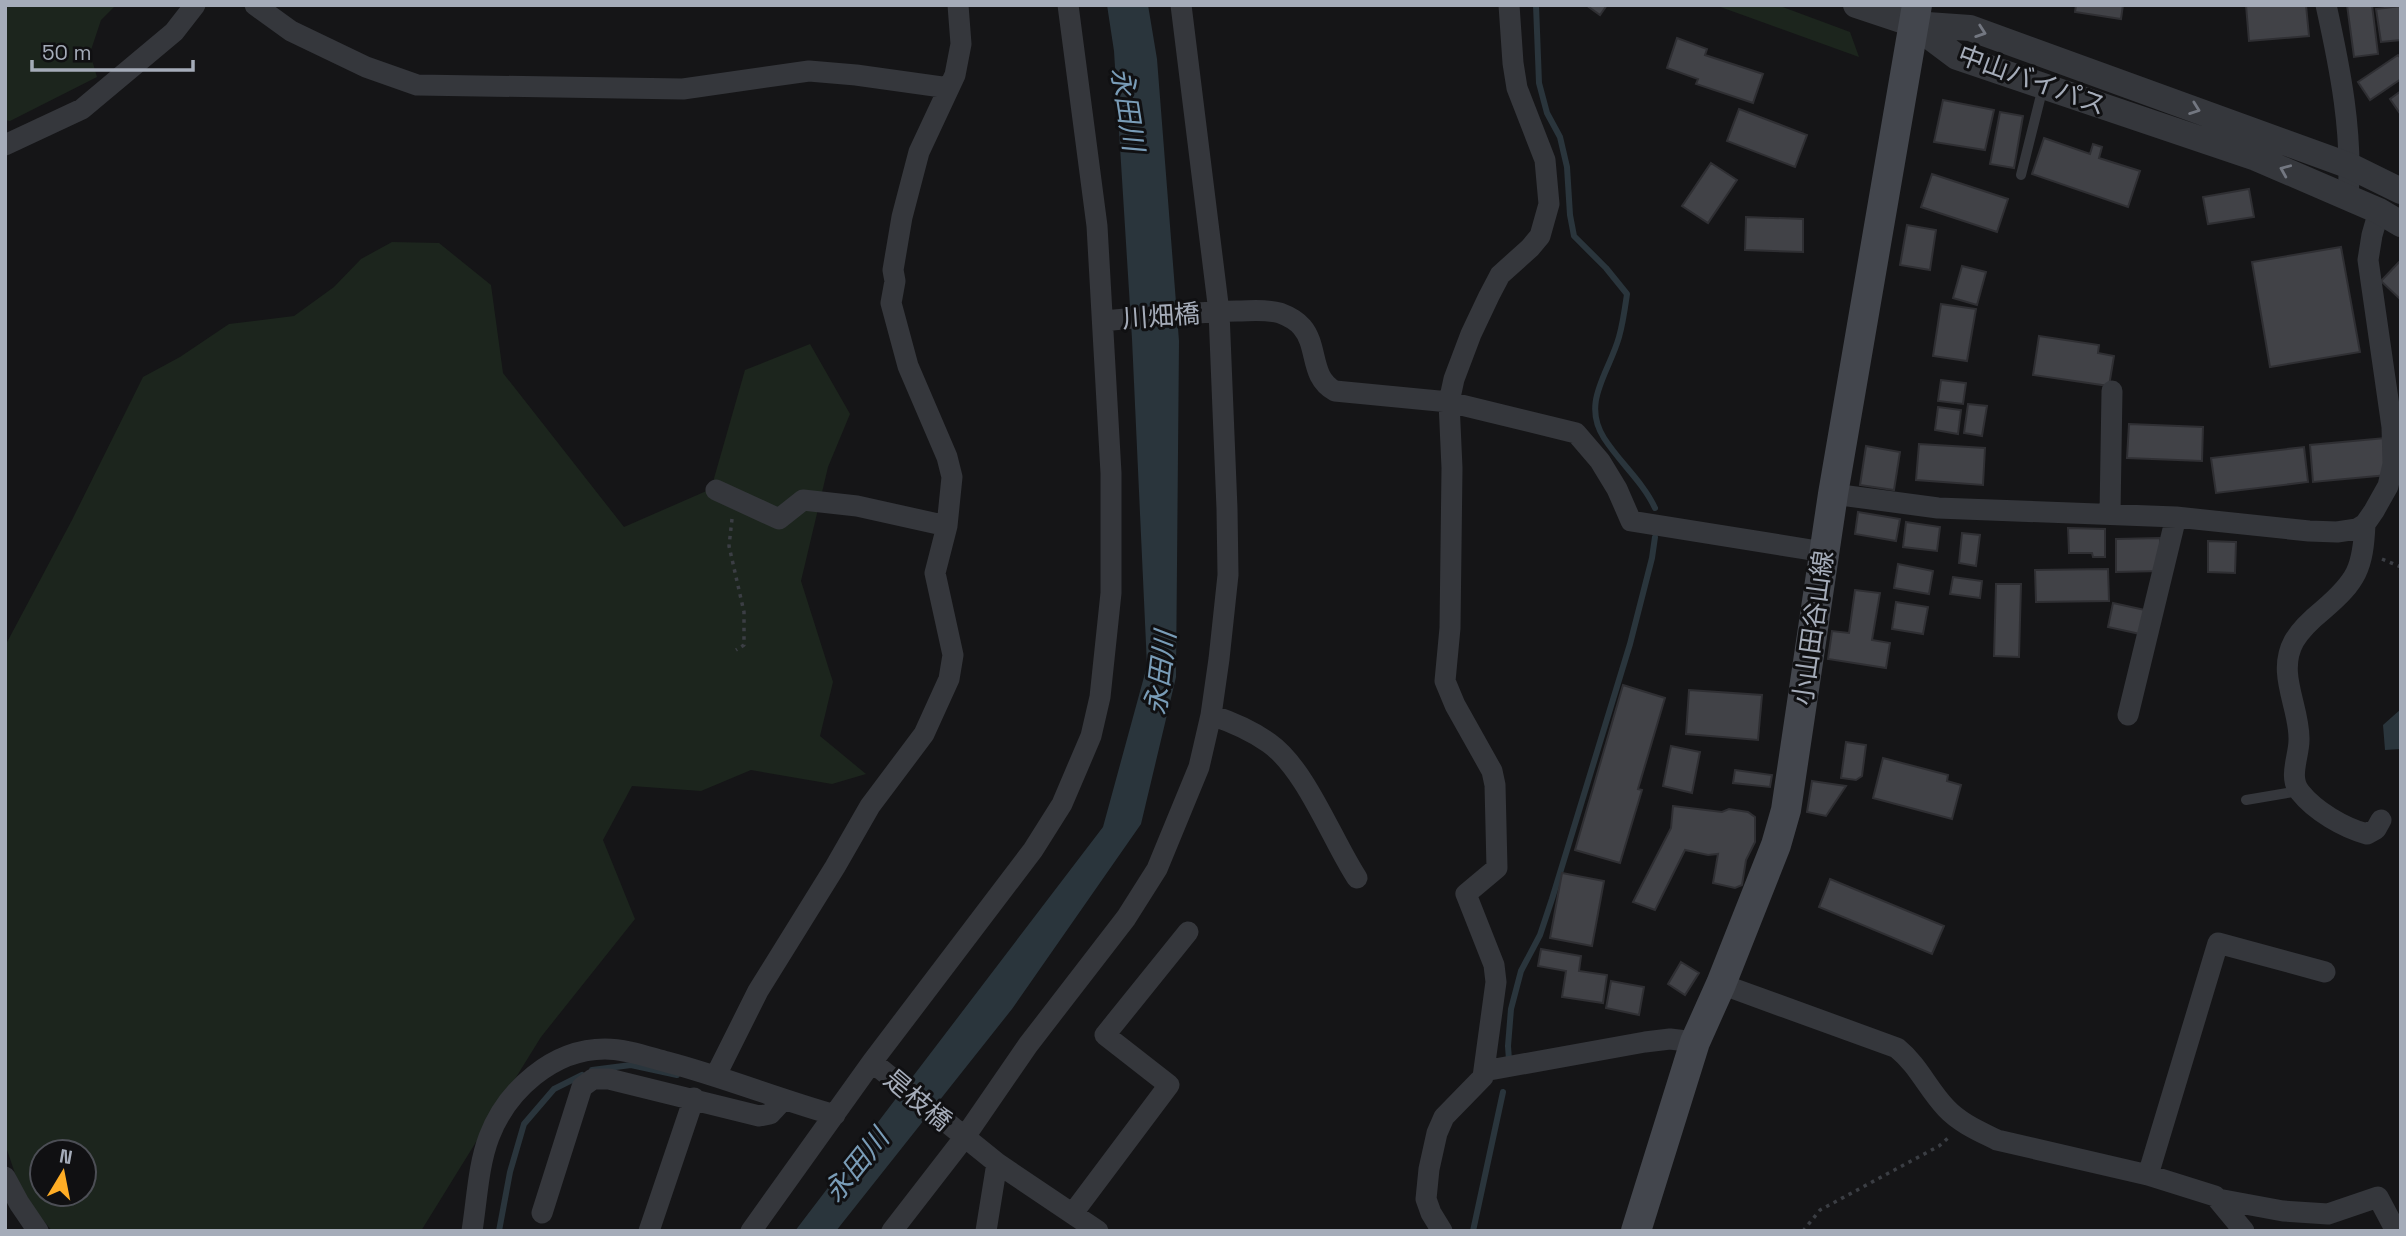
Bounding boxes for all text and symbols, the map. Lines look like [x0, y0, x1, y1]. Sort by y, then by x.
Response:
one-way arrow [1974, 24, 1986, 38]
scale bar [32, 28, 192, 72]
street label: 中山バイパス [1953, 37, 2111, 123]
text: 50 m [42, 39, 92, 66]
water label: 永田川 [1104, 65, 1153, 156]
one-way arrow [2188, 101, 2200, 115]
one-way arrow [2280, 164, 2292, 178]
street label: 川畑橋 [1121, 296, 1201, 336]
street label: 小山田谷山線 [1785, 548, 1841, 708]
water label: 永田川 [1137, 626, 1183, 717]
street label: 是枝橋 [877, 1062, 959, 1138]
water label: 永田川 [816, 1119, 898, 1209]
north arrow [28, 1138, 98, 1208]
text: N [57, 1143, 74, 1170]

